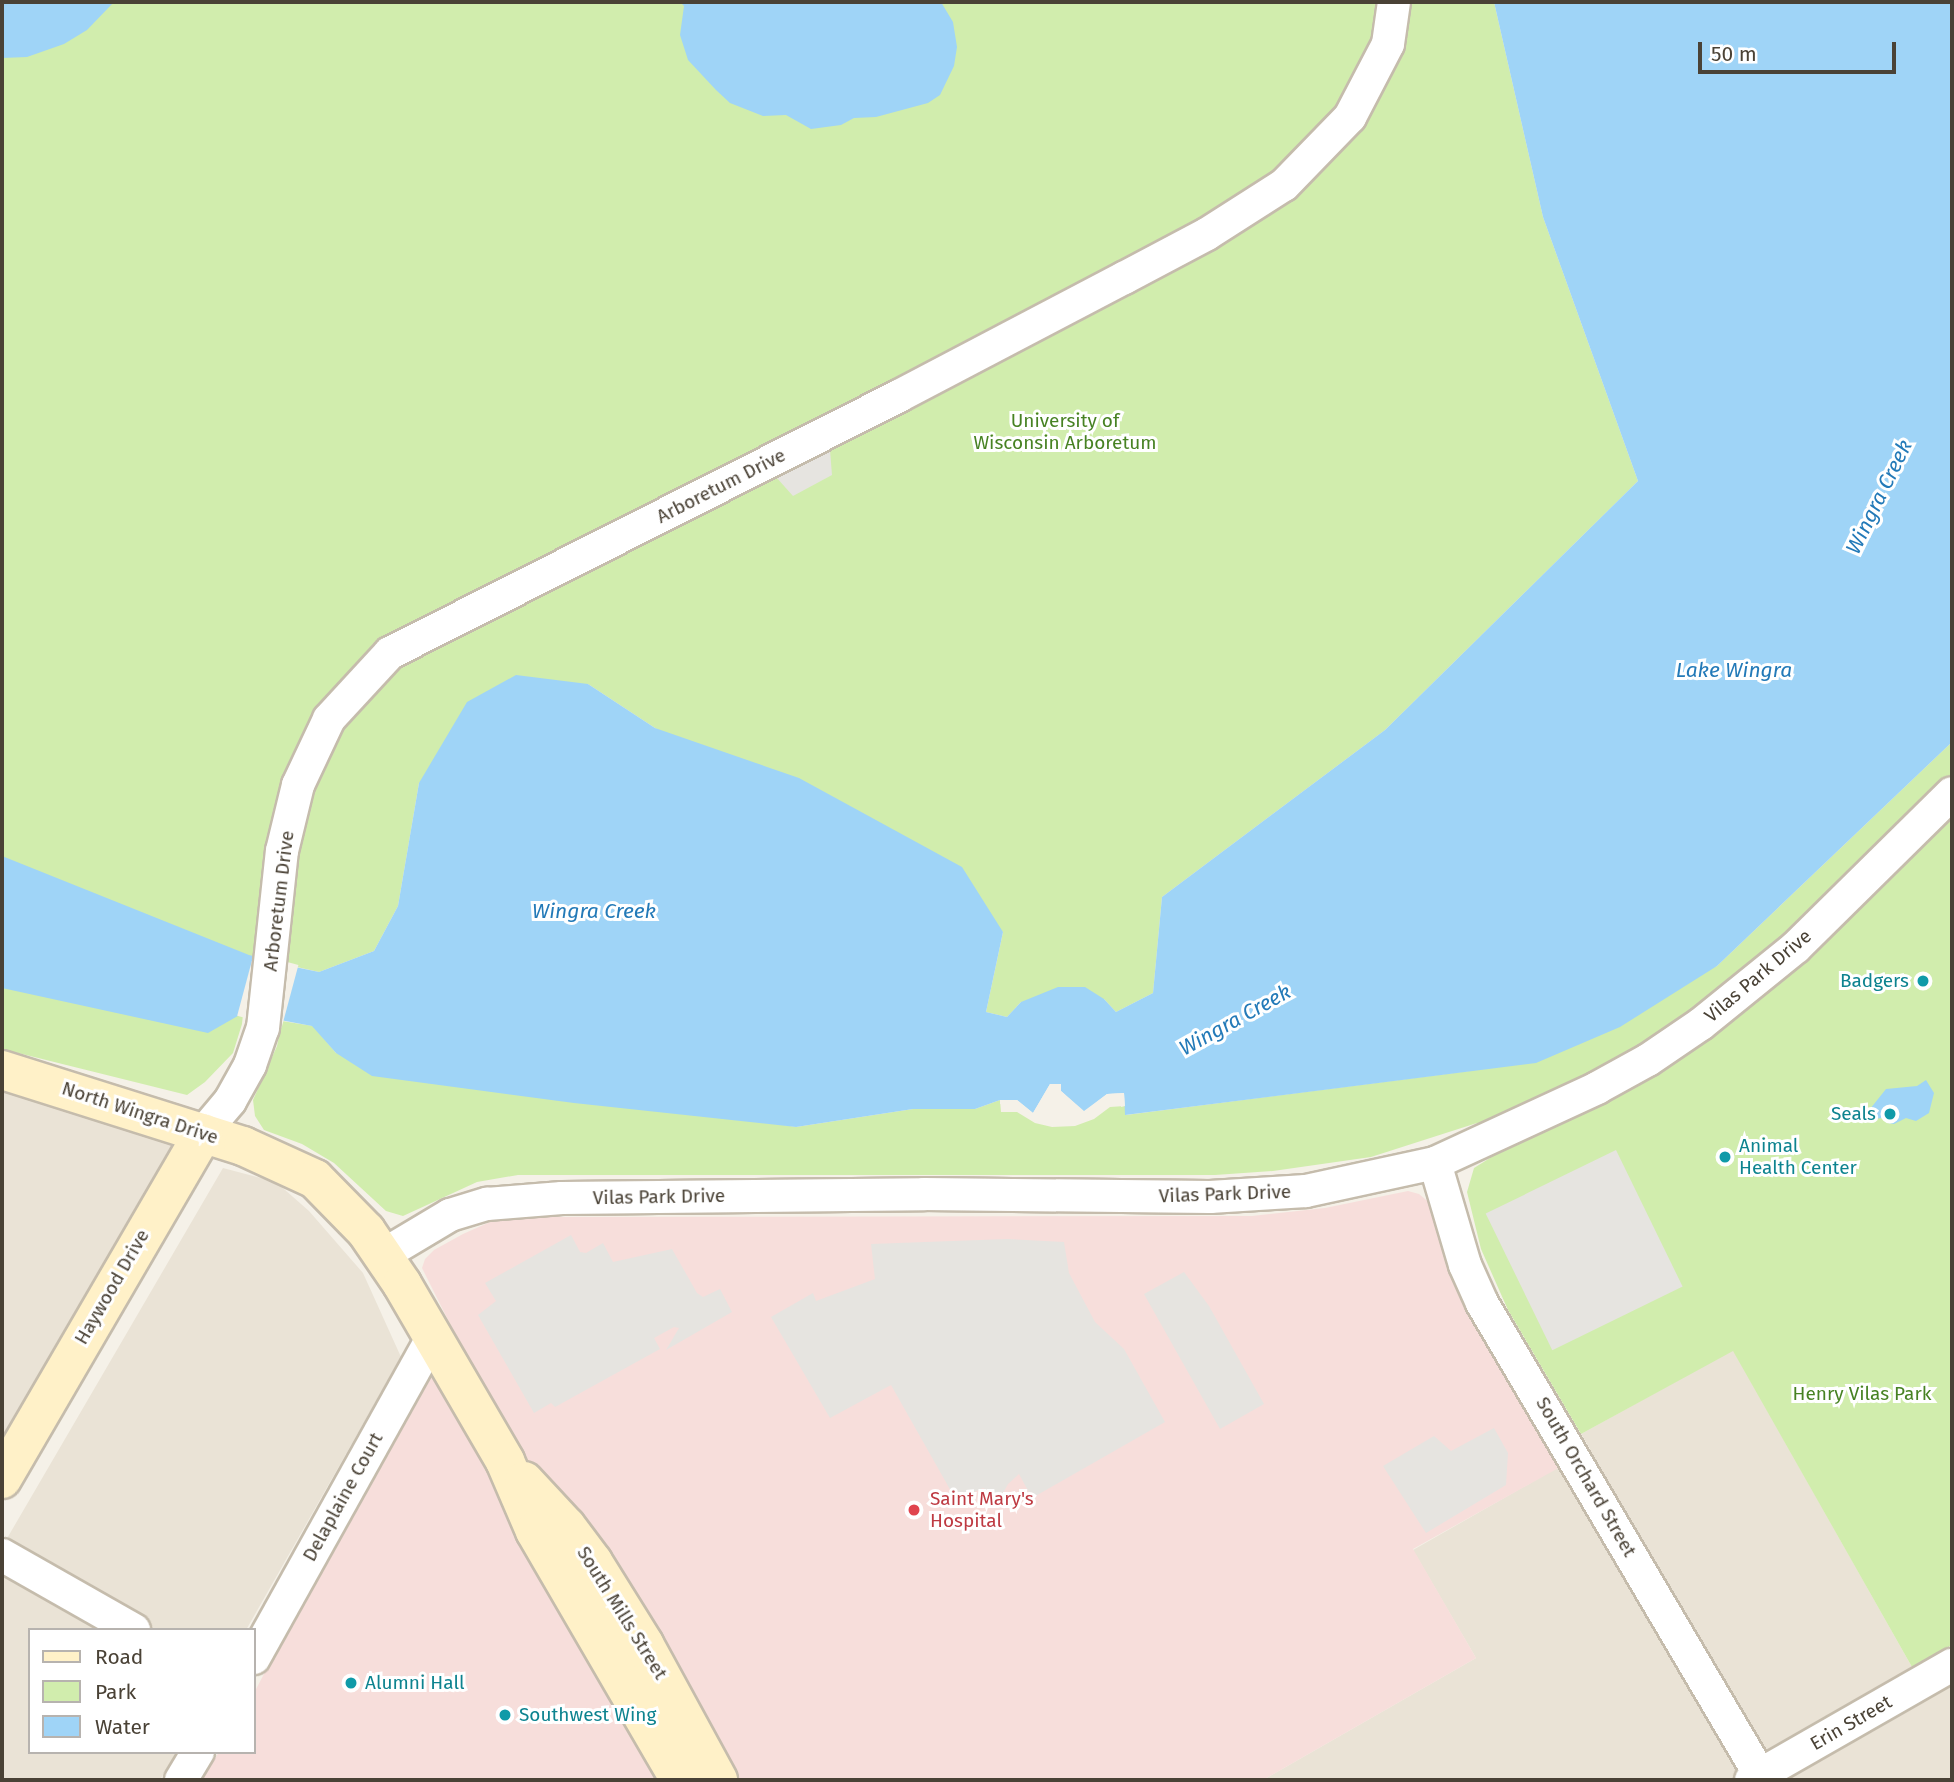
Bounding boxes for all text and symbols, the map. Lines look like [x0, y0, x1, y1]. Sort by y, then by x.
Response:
scale bar [1702, 28, 1900, 72]
text: 50 m [1711, 41, 1757, 67]
park label: University of Wisconsin Arboretum [973, 410, 1157, 454]
water label: Wingra Creek [1841, 436, 1917, 558]
street label: Arboretum Drive [653, 444, 789, 528]
water label: Lake Wingra [1676, 657, 1792, 683]
street label: Arboretum Drive [259, 829, 299, 973]
water label: Wingra Creek [532, 898, 656, 924]
street label: Vilas Park Drive [1700, 925, 1816, 1027]
place label: Badgers [1840, 970, 1909, 992]
marker: Badgers [1915, 973, 1931, 989]
water label: Wingra Creek [1175, 979, 1295, 1061]
street label: North Wingra Drive [59, 1077, 221, 1149]
place label: Seals [1831, 1103, 1876, 1125]
marker: Seals [1882, 1106, 1898, 1122]
place label: Animal Health Center [1739, 1135, 1857, 1179]
marker: Animal Health Center [1717, 1149, 1733, 1165]
street label: Vilas Park Drive [1158, 1180, 1292, 1208]
street label: Vilas Park Drive [593, 1184, 725, 1210]
street label: Haywood Drive [70, 1225, 154, 1349]
park label: Henry Vilas Park [1793, 1383, 1931, 1405]
street label: South Orchard Street [1531, 1393, 1641, 1561]
street label: Delaplaine Court [298, 1429, 388, 1565]
place label: Saint Mary's Hospital [930, 1488, 1034, 1532]
marker: Saint Mary's Hospital [904, 1500, 924, 1520]
street label: South Mills Street [572, 1542, 672, 1684]
legend [28, 1628, 256, 1754]
text: Road [95, 1644, 143, 1670]
place label: Alumni Hall [365, 1672, 465, 1694]
marker: Alumni Hall [343, 1675, 359, 1691]
text: Park [95, 1679, 136, 1705]
street label: Erin Street [1806, 1691, 1896, 1755]
place label: Southwest Wing [519, 1704, 656, 1726]
marker: Southwest Wing [497, 1707, 513, 1723]
text: Water [95, 1714, 150, 1740]

